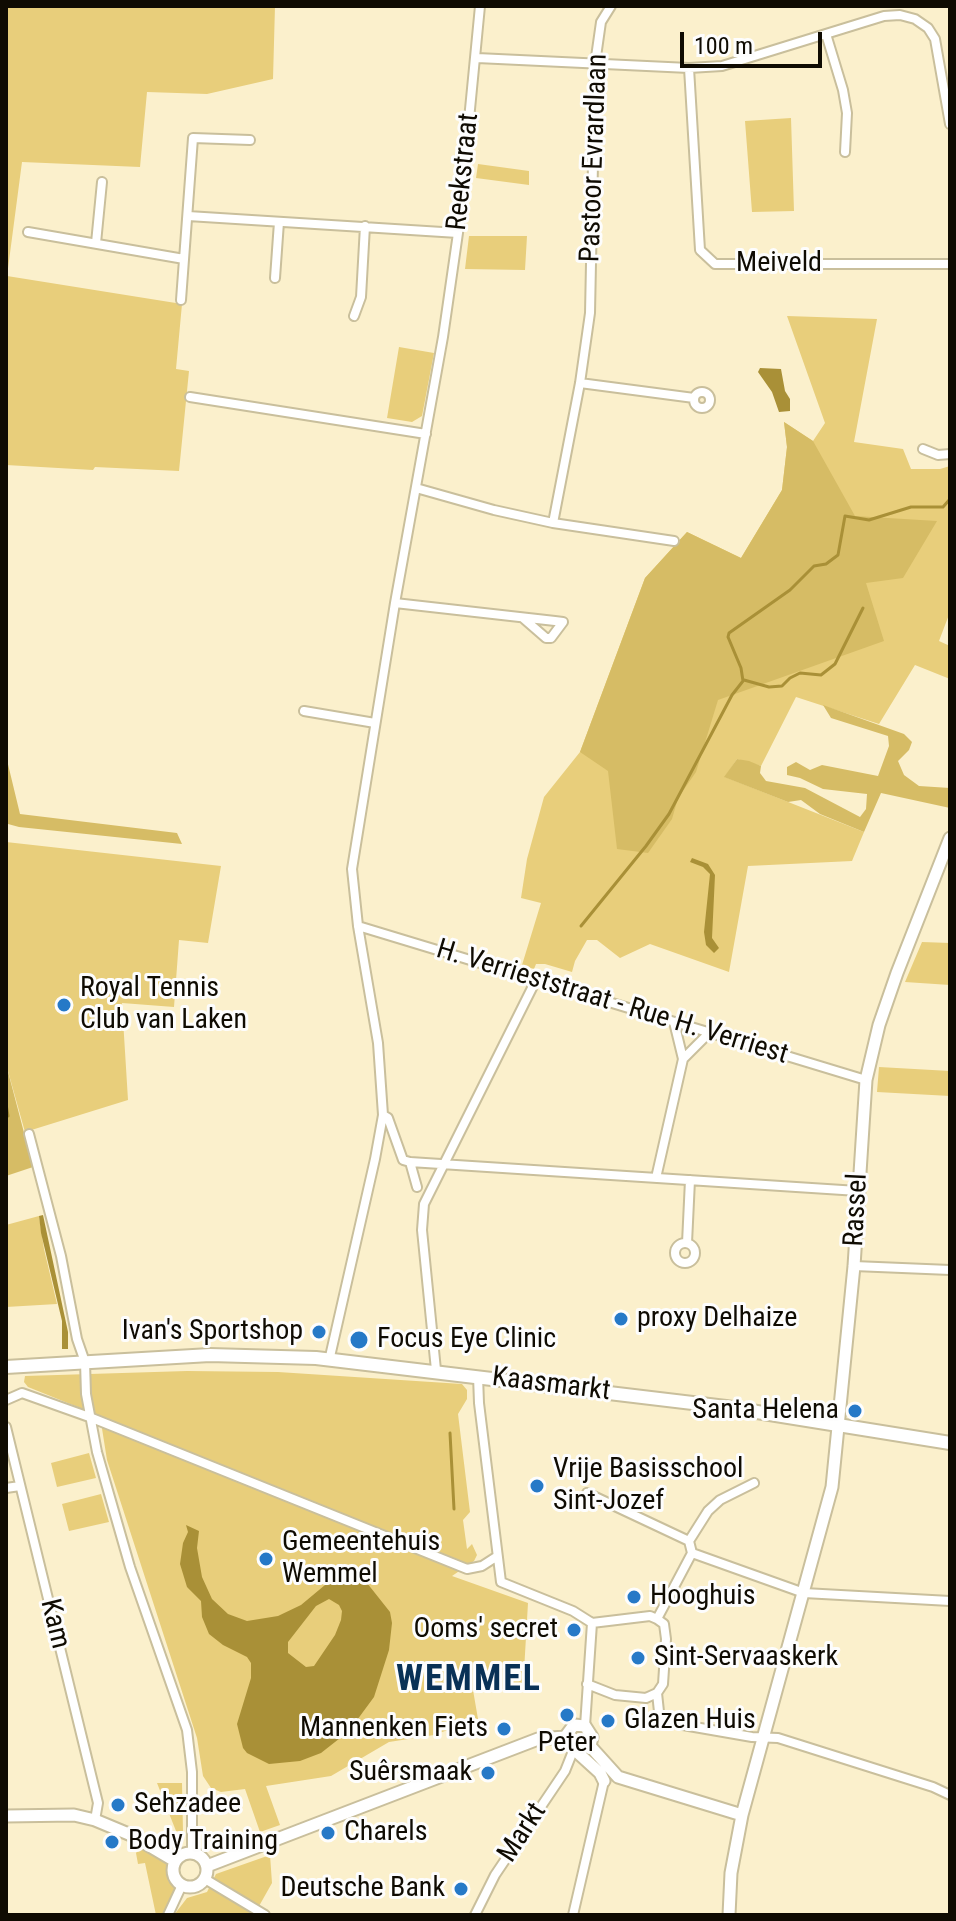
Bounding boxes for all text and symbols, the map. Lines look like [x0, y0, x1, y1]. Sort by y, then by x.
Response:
scale bar [684, 16, 826, 66]
text: 100 m [694, 32, 753, 60]
street label: Pastoor Evrardlaan [575, 53, 615, 263]
street label: Reekstraat [441, 112, 487, 232]
street label: Meiveld [736, 247, 822, 281]
street label: H. Verrieststraat - Rue H. Verriest [432, 933, 792, 1073]
place label: Royal Tennis Club van Laken [80, 972, 247, 1038]
marker: Royal Tennis Club van Laken [55, 996, 73, 1014]
street label: Rassel [838, 1172, 876, 1248]
place label: proxy Delhaize [637, 1302, 797, 1336]
marker: proxy Delhaize [612, 1310, 630, 1328]
place label: Ivan's Sportshop [122, 1315, 303, 1349]
marker: Ivan's Sportshop [310, 1323, 328, 1341]
place label: Focus Eye Clinic [377, 1323, 556, 1357]
marker: Focus Eye Clinic [348, 1329, 370, 1351]
street label: Kaasmarkt [490, 1361, 612, 1409]
place label: Santa Helena [692, 1394, 839, 1428]
marker: Santa Helena [846, 1402, 864, 1420]
place label: Vrije Basisschool Sint-Jozef [553, 1453, 743, 1519]
marker: Vrije Basisschool Sint-Jozef [528, 1477, 546, 1495]
place label: Gemeentehuis Wemmel [282, 1526, 440, 1592]
marker: Gemeentehuis Wemmel [257, 1550, 275, 1568]
place label: Hooghuis [650, 1580, 756, 1614]
marker: Hooghuis [625, 1588, 643, 1606]
street label: Kam [32, 1596, 76, 1652]
place label: Ooms' secret [413, 1613, 558, 1647]
marker: Ooms' secret [565, 1621, 583, 1639]
place label: Sint-Servaaskerk [654, 1641, 838, 1675]
marker: Sint-Servaaskerk [629, 1649, 647, 1667]
district label: WEMMEL [396, 1659, 542, 1703]
place label: Glazen Huis [624, 1704, 756, 1738]
marker: Peter [558, 1706, 576, 1724]
place label: Mannenken Fiets [300, 1712, 488, 1746]
marker: Glazen Huis [599, 1712, 617, 1730]
marker: Mannenken Fiets [495, 1720, 513, 1738]
place label: Peter [538, 1727, 596, 1761]
place label: Suêrsmaak [349, 1756, 472, 1790]
marker: Suêrsmaak [479, 1764, 497, 1782]
place label: Sehzadee [134, 1788, 241, 1822]
marker: Sehzadee [109, 1796, 127, 1814]
street label: Markt [491, 1797, 555, 1869]
place label: Charels [344, 1816, 427, 1850]
marker: Charels [319, 1824, 337, 1842]
place label: Body Training [128, 1825, 278, 1859]
marker: Body Training [103, 1833, 121, 1851]
place label: Deutsche Bank [280, 1872, 445, 1906]
marker: Deutsche Bank [452, 1880, 470, 1898]

